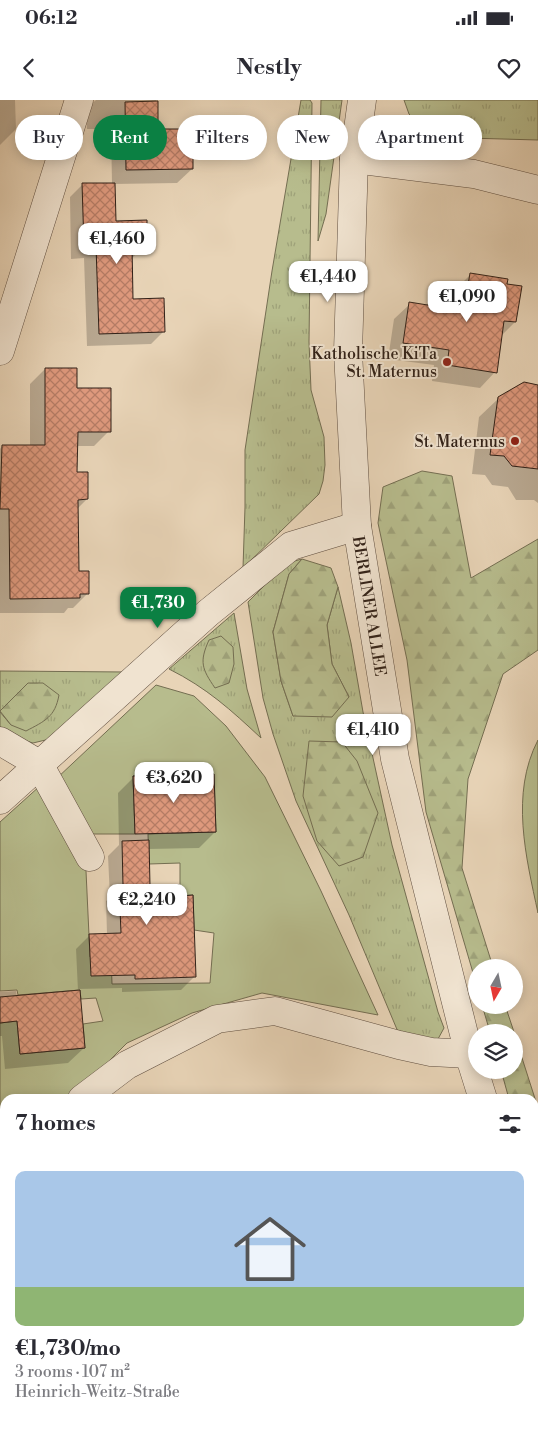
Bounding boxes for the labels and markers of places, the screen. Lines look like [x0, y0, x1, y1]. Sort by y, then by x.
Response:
pin: €1,460 [76, 222, 158, 265]
pin: €1,440 [287, 260, 369, 303]
pin: €1,090 [426, 280, 508, 323]
place label: Katholische KiTa St. Maternus [311, 344, 438, 382]
marker: Katholische KiTa St. Maternus [441, 356, 453, 368]
place label: St. Maternus [415, 432, 505, 452]
marker: St. Maternus [509, 435, 521, 447]
pin: €1,730 [117, 586, 199, 629]
pin: €1,410 [332, 714, 414, 756]
pin: €3,620 [133, 762, 215, 804]
pin: €2,240 [106, 884, 188, 926]

